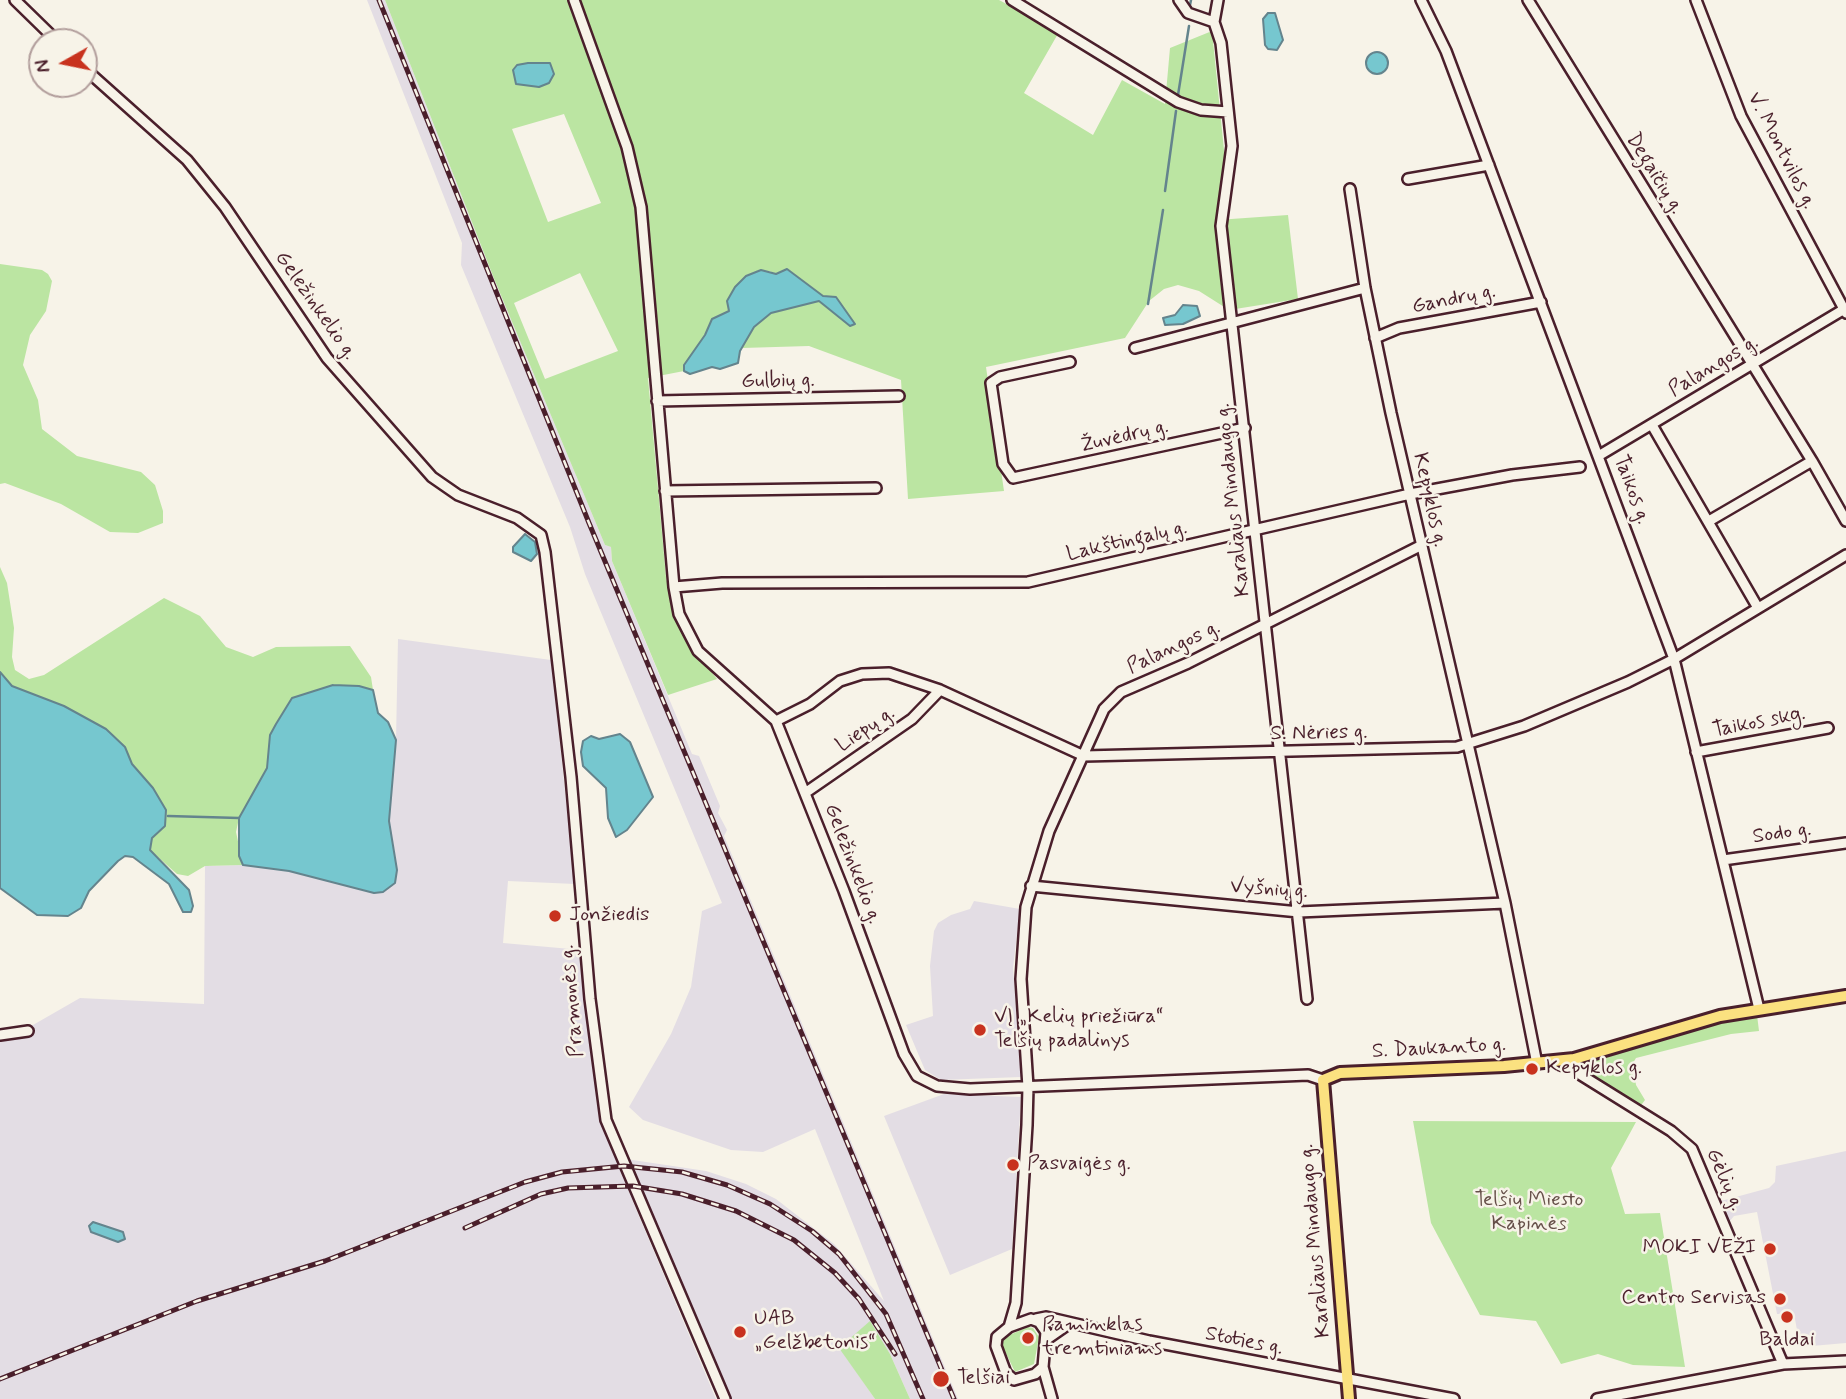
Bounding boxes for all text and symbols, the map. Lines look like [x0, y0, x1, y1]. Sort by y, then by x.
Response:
north arrow [28, 28, 98, 98]
text: N [30, 58, 57, 74]
street label: V. Montvilos g. [1741, 88, 1821, 214]
street label: Degaičių g. [1619, 129, 1689, 219]
street label: Geležinkelio g. [268, 247, 362, 365]
street label: Gandrų g. [1410, 280, 1498, 320]
street label: Palangos g. [1665, 330, 1763, 404]
street label: Gulbių g. [741, 369, 815, 395]
street label: Karaliaus Mindaugo g. [1211, 402, 1257, 598]
street label: Žuvėdrų g. [1079, 415, 1171, 459]
street label: Kepyklos g. [1406, 450, 1452, 550]
street label: Taikos g. [1607, 452, 1655, 528]
street label: Lakštingalų g. [1064, 516, 1190, 568]
street label: Palangos g. [1123, 615, 1225, 681]
street label: Liepų g. [832, 701, 900, 759]
street label: Taikos skg. [1710, 702, 1808, 744]
street label: S. Nėries g. [1270, 721, 1368, 747]
street label: Geležinkelio g. [818, 800, 886, 928]
street label: Sodo g. [1751, 817, 1813, 851]
street label: Vyšnių g. [1229, 875, 1309, 905]
place label: Jonžiedis [569, 903, 649, 929]
marker: Jonžiedis [547, 908, 563, 924]
street label: Pramonės g. [556, 944, 590, 1058]
place label: VĮ „Kelių priežiūra“ Telšių padalinys [994, 1005, 1163, 1055]
marker: VĮ „Kelių priežiūra“ Telšių padalinys [972, 1022, 988, 1038]
street label: S. Daukanto g. [1371, 1033, 1507, 1065]
place label: Kepyklos g. [1546, 1056, 1642, 1082]
marker: Kepyklos g. [1524, 1061, 1540, 1077]
street label: Karaliaus Mindaugo g. [1295, 1143, 1337, 1339]
street label: Gėlių g. [1699, 1145, 1749, 1215]
place label: Pasvaigės g. [1027, 1152, 1131, 1178]
marker: Pasvaigės g. [1005, 1157, 1021, 1173]
park label: Telšių Miesto Kapinės [1474, 1188, 1584, 1238]
place label: MOKI VEŽI [1642, 1236, 1756, 1262]
marker: MOKI VEŽI [1762, 1241, 1778, 1257]
place label: Centro Servisas [1621, 1286, 1766, 1312]
marker: Centro Servisas [1772, 1291, 1788, 1307]
place label: UAB „Gelžbetonis“ [754, 1307, 876, 1357]
marker: Baldai [1779, 1309, 1795, 1325]
place label: Paminklas tremtiniams [1042, 1313, 1162, 1363]
street label: Stoties g. [1203, 1322, 1285, 1362]
marker: UAB „Gelžbetonis“ [732, 1324, 748, 1340]
place label: Baldai [1759, 1328, 1815, 1354]
marker: Paminklas tremtiniams [1020, 1330, 1036, 1346]
place label: Telšiai [957, 1366, 1010, 1392]
marker: Telšiai [931, 1369, 951, 1389]

